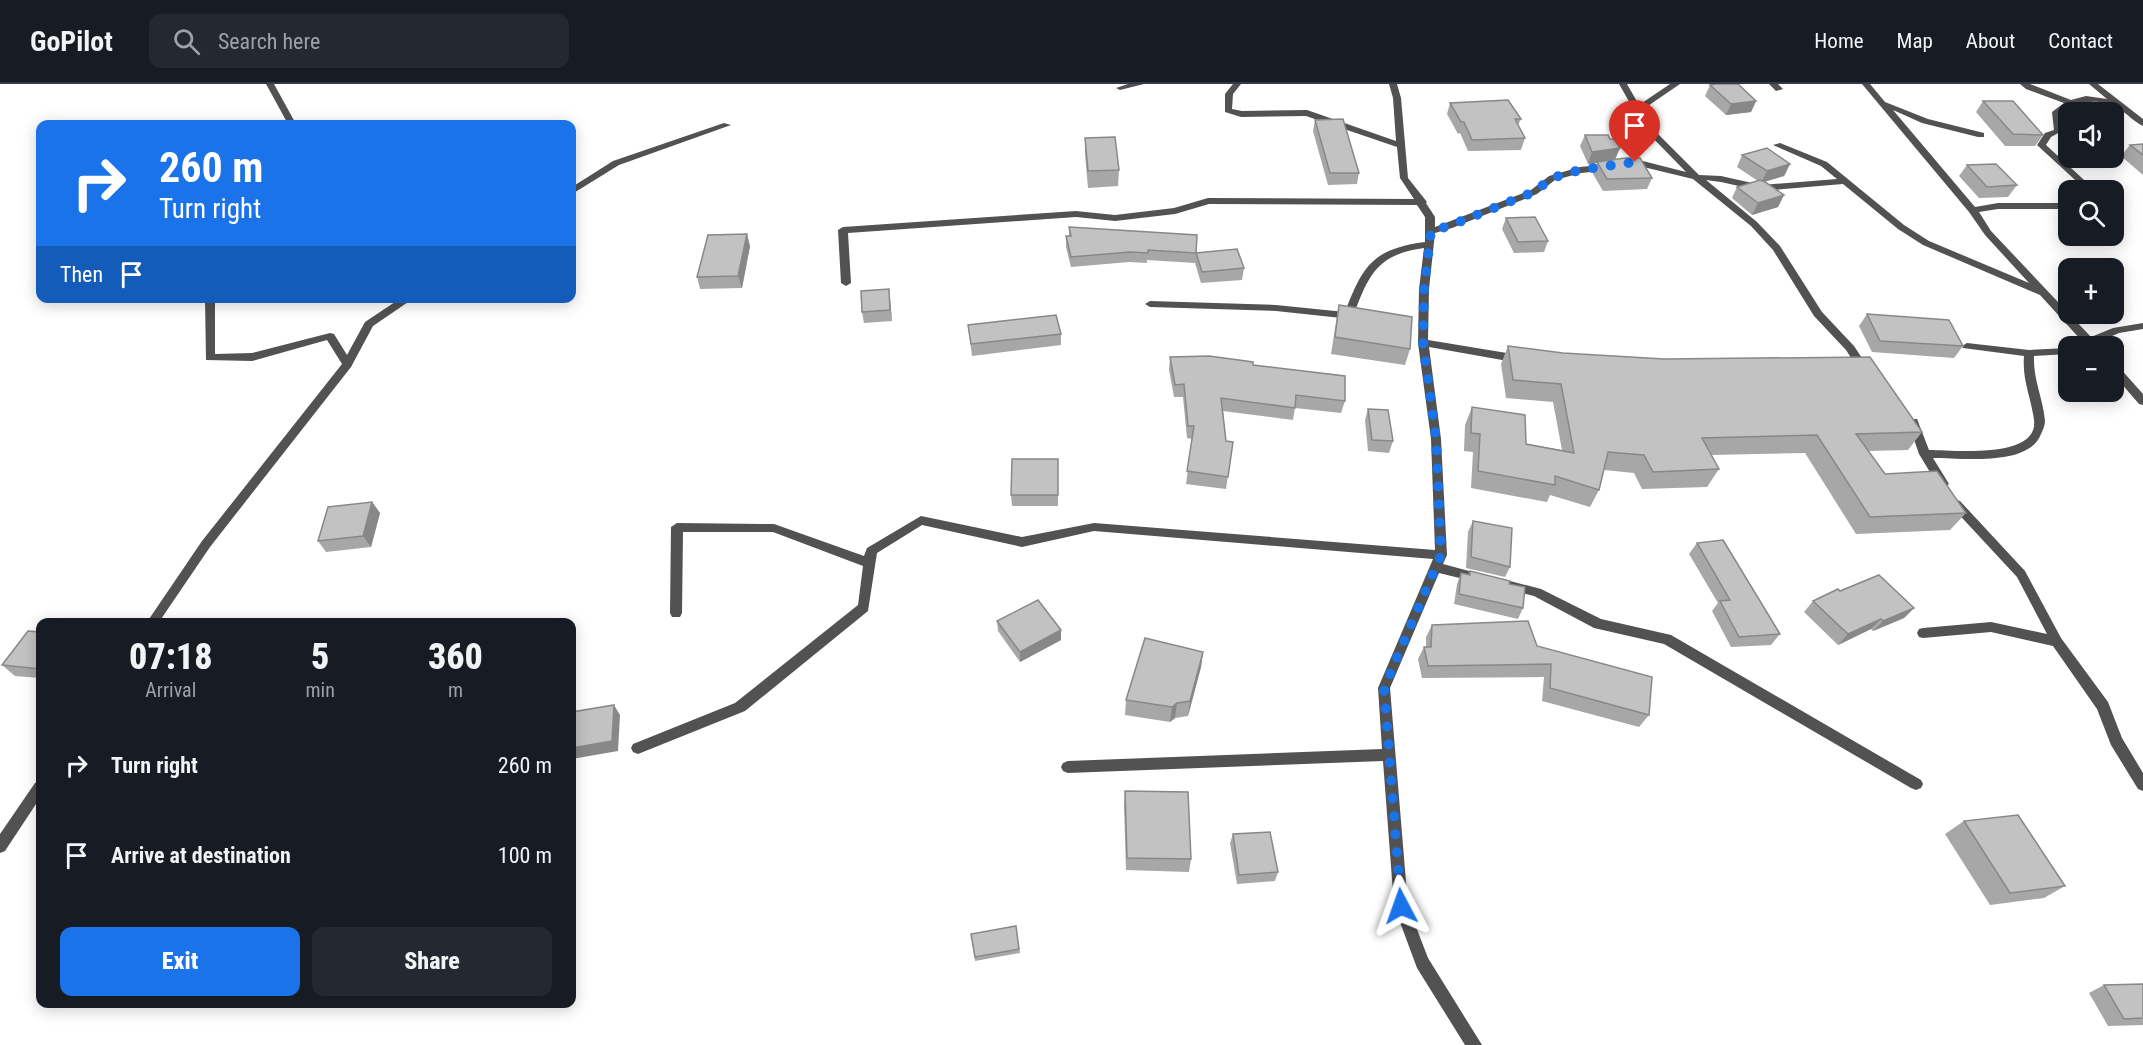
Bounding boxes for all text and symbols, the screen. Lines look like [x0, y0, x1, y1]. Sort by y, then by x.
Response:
search box [149, 14, 569, 68]
text: GoPilot [30, 25, 113, 58]
icon: search [170, 25, 203, 58]
text: Search here [218, 29, 320, 54]
text: Home [1814, 29, 1864, 53]
text: Map [1897, 29, 1933, 53]
text: About [1966, 29, 2015, 53]
text: Contact [2048, 29, 2113, 53]
pin [1609, 100, 1660, 162]
map controls [2058, 102, 2124, 402]
button: sound [2058, 102, 2124, 168]
icon: arrive [1618, 109, 1651, 142]
text: 260 m [159, 143, 264, 192]
icon: right [60, 144, 138, 222]
button: search [2058, 180, 2124, 246]
text: Turn right [159, 193, 261, 225]
icon: arrive [115, 258, 148, 291]
button: + [2058, 258, 2124, 324]
text: Then [60, 262, 103, 287]
button: − [2058, 336, 2124, 402]
text: 07:18 [129, 636, 212, 678]
text: 5 [311, 636, 329, 678]
text: 360 [428, 636, 483, 678]
text: Arrival [145, 678, 196, 702]
text: min [306, 678, 335, 702]
text: m [448, 678, 463, 702]
icon: right [60, 749, 93, 782]
text: Turn right [111, 753, 198, 778]
text: 260 m [498, 753, 552, 778]
icon: arrive [60, 839, 93, 872]
text: Arrive at destination [111, 843, 291, 868]
text: 100 m [498, 843, 552, 868]
position arrow [1369, 874, 1433, 938]
button: Exit [60, 927, 300, 996]
button: Share [312, 927, 552, 996]

